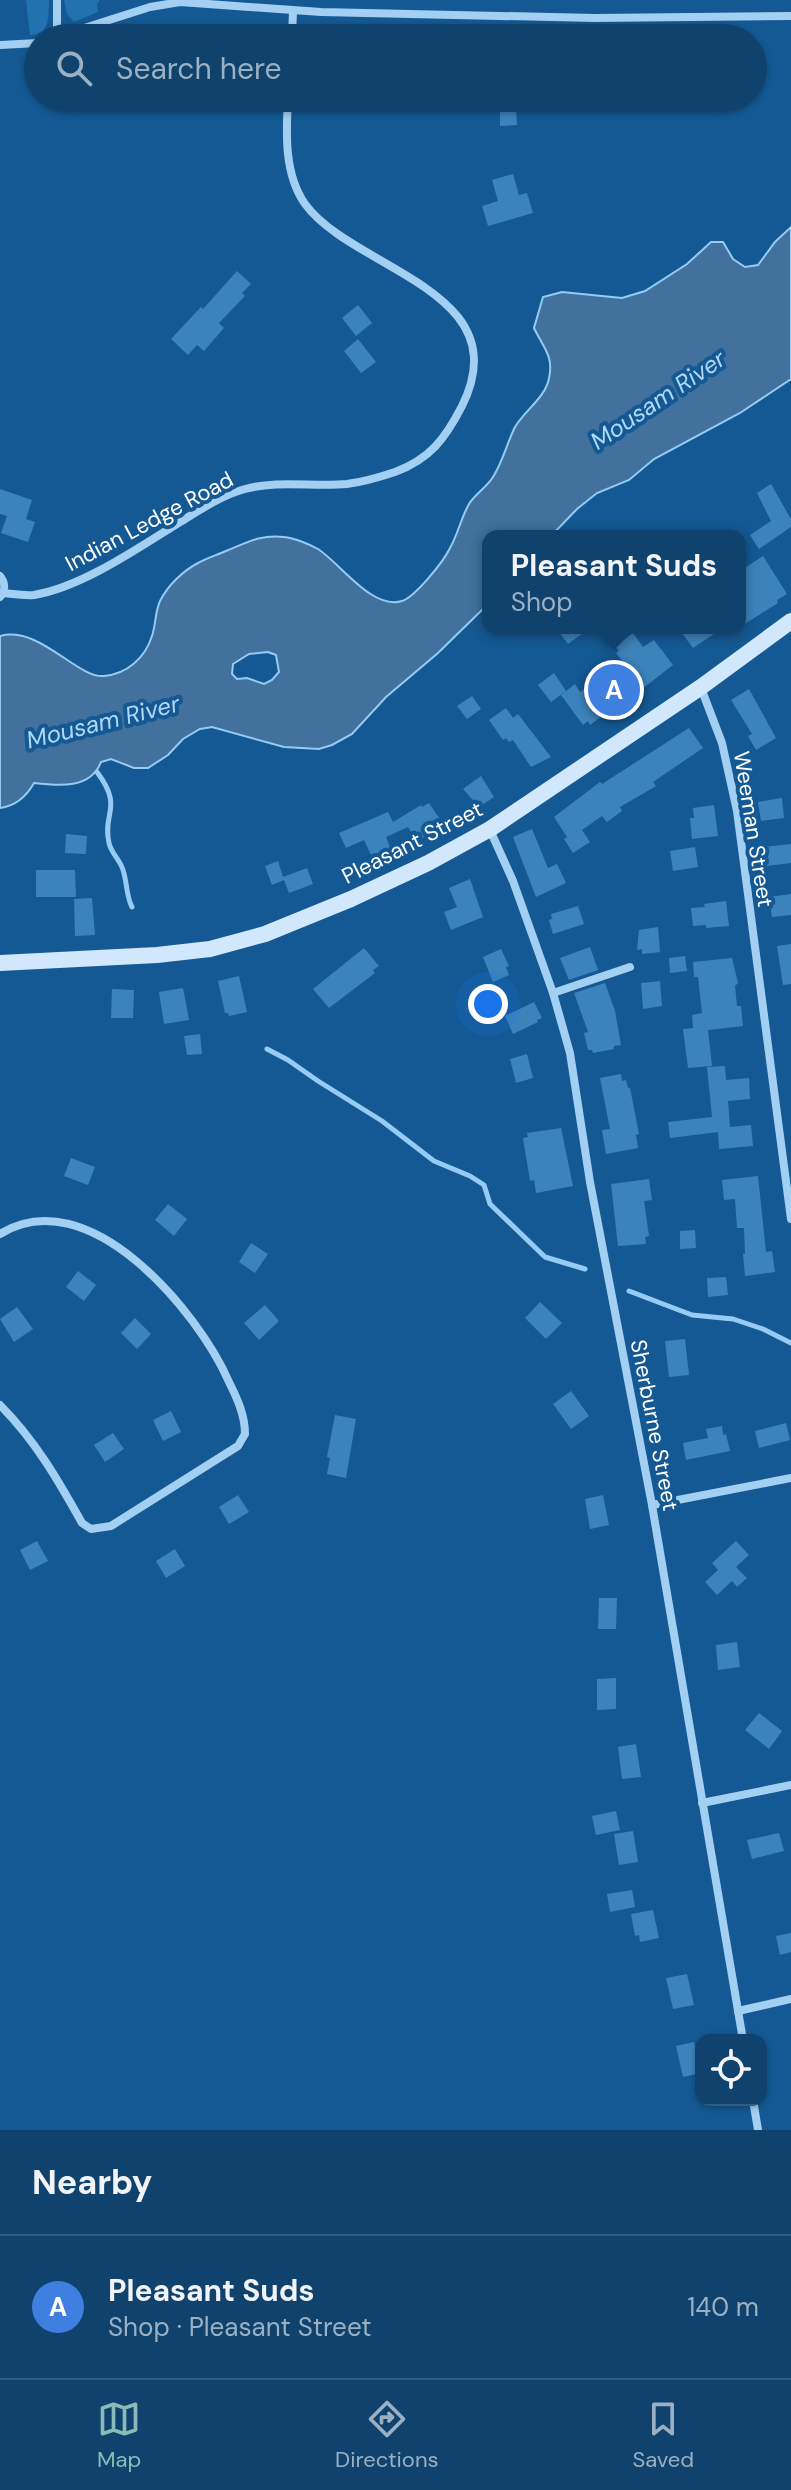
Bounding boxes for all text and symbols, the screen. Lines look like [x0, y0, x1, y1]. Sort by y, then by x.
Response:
search box [24, 24, 767, 112]
icon: search [52, 46, 96, 90]
text: Search here [116, 49, 282, 88]
water label: Mousam River [584, 342, 732, 456]
street label: Indian Ledge Road [60, 465, 238, 578]
popup [482, 530, 746, 634]
text: Pleasant Suds [511, 546, 717, 585]
text: Shop [511, 585, 573, 619]
pin: A [588, 660, 640, 720]
water label: Mousam River [23, 687, 184, 756]
street label: Weeman Street [727, 749, 780, 909]
street label: Pleasant Street [337, 794, 488, 890]
your location [468, 984, 508, 1024]
street label: Sherburne Street [624, 1337, 685, 1513]
map controls [695, 2034, 767, 2106]
button: locate [695, 2034, 767, 2106]
text: Nearby [32, 2160, 152, 2205]
text: Pleasant Suds [108, 2271, 314, 2310]
text: A [49, 2290, 67, 2324]
text: 140 m [687, 2290, 759, 2324]
text: Shop · Pleasant Street [108, 2310, 371, 2344]
tab: Map [97, 2397, 141, 2474]
tab: Directions [335, 2397, 439, 2474]
tab: Saved [632, 2397, 694, 2474]

